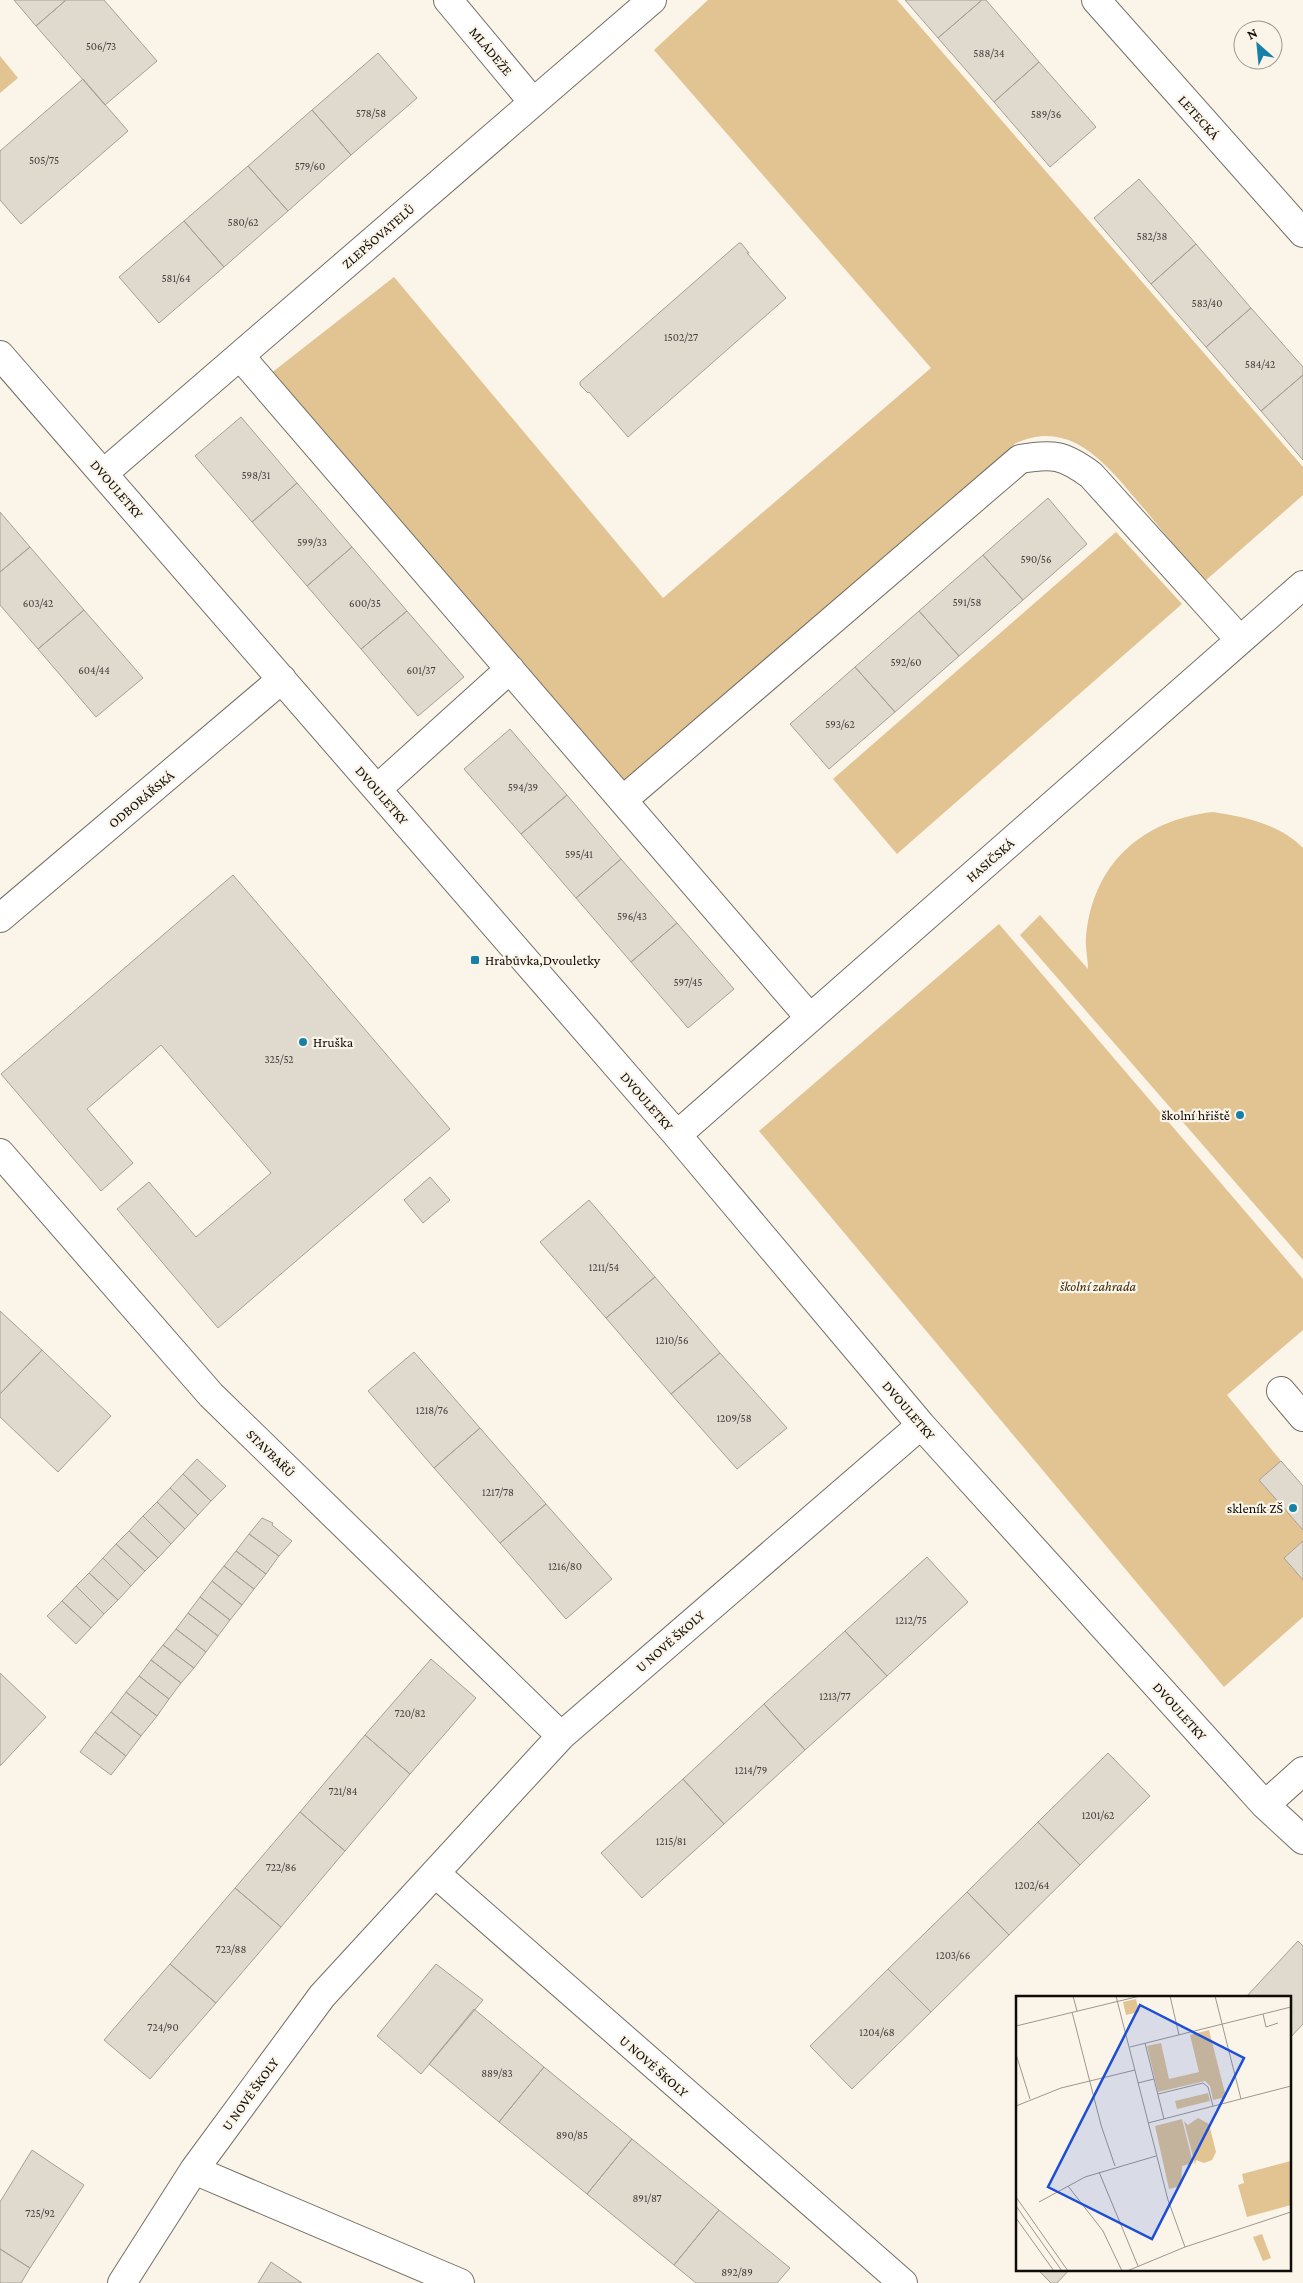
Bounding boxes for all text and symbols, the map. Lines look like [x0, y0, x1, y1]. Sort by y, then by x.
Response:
north arrow [1233, 20, 1283, 70]
street label: MLÁDEŽE [466, 24, 516, 79]
text: N [1244, 24, 1260, 43]
house number: 506/73 [86, 40, 116, 52]
house number: 588/34 [973, 47, 1005, 59]
street label: LETECKÁ [1175, 92, 1223, 142]
house number: 578/58 [356, 107, 386, 119]
house number: 589/36 [1031, 108, 1061, 120]
house number: 505/75 [29, 154, 59, 166]
house number: 579/60 [295, 160, 325, 172]
street label: ZLEPŠOVATELŮ [338, 200, 418, 272]
house number: 580/62 [227, 216, 259, 228]
house number: 582/38 [1136, 230, 1168, 242]
house number: 581/64 [161, 272, 191, 284]
house number: 583/40 [1192, 297, 1222, 309]
house number: 1502/27 [664, 331, 698, 343]
house number: 584/42 [1245, 358, 1275, 370]
street label: DVOULETKY [87, 456, 147, 522]
house number: 598/31 [242, 469, 271, 481]
house number: 599/33 [297, 536, 327, 548]
house number: 590/56 [1020, 553, 1052, 565]
house number: 591/58 [953, 596, 981, 608]
house number: 603/42 [23, 597, 53, 609]
house number: 600/35 [349, 597, 381, 609]
house number: 592/60 [891, 656, 921, 668]
house number: 604/44 [78, 664, 110, 676]
house number: 601/37 [406, 664, 436, 676]
house number: 593/62 [825, 718, 855, 730]
street label: DVOULETKY [352, 762, 412, 828]
street label: ODBORÁŘSKÁ [105, 767, 177, 831]
house number: 594/39 [508, 781, 538, 793]
street label: HASIČSKÁ [963, 835, 1017, 885]
house number: 595/41 [565, 848, 593, 860]
house number: 596/43 [617, 910, 647, 922]
place label: Hrabůvka,Dvouletky [485, 952, 601, 968]
marker: Hrabůvka,Dvouletky [469, 954, 481, 966]
house number: 597/45 [674, 976, 702, 988]
place label: Hruška [313, 1034, 354, 1050]
marker: Hruška [297, 1036, 309, 1048]
house number: 325/52 [264, 1053, 294, 1065]
street label: DVOULETKY [617, 1068, 677, 1134]
place label: školní hřiště [1161, 1107, 1230, 1123]
marker: školní hřiště [1234, 1109, 1246, 1121]
house number: 1211/54 [589, 1261, 620, 1273]
park label: školní zahrada [1059, 1278, 1137, 1294]
house number: 1210/56 [656, 1334, 689, 1346]
street label: DVOULETKY [879, 1377, 939, 1443]
house number: 1218/76 [416, 1404, 448, 1416]
house number: 1209/58 [716, 1412, 752, 1424]
street label: STAVBAŘŮ [243, 1426, 299, 1480]
house number: 1217/78 [482, 1486, 514, 1498]
place label: skleník ZŠ [1227, 1500, 1283, 1516]
marker: skleník ZŠ [1287, 1502, 1299, 1514]
house number: 1216/80 [548, 1560, 582, 1572]
street label: U NOVÉ ŠKOLY [632, 1606, 708, 1675]
house number: 1212/75 [895, 1614, 927, 1626]
street label: DVOULETKY [1150, 1679, 1211, 1744]
house number: 1213/77 [819, 1690, 851, 1702]
house number: 720/82 [394, 1707, 426, 1719]
house number: 1214/79 [735, 1764, 767, 1776]
house number: 721/84 [329, 1785, 358, 1797]
house number: 1201/62 [1082, 1809, 1114, 1821]
house number: 1215/81 [656, 1835, 687, 1847]
house number: 722/86 [266, 1861, 296, 1873]
house number: 1202/64 [1015, 1879, 1050, 1891]
house number: 723/88 [216, 1943, 246, 1955]
house number: 1203/66 [936, 1949, 970, 1961]
inset map [1016, 1996, 1290, 2270]
house number: 724/90 [147, 2021, 179, 2033]
house number: 1204/68 [859, 2026, 895, 2038]
street label: U NOVÉ ŠKOLY [616, 2032, 692, 2101]
street label: U NOVÉ ŠKOLY [218, 2054, 282, 2133]
house number: 889/83 [481, 2067, 513, 2079]
house number: 890/85 [556, 2129, 588, 2141]
house number: 891/87 [632, 2192, 662, 2204]
house number: 725/92 [25, 2207, 55, 2219]
house number: 892/89 [721, 2266, 753, 2278]

